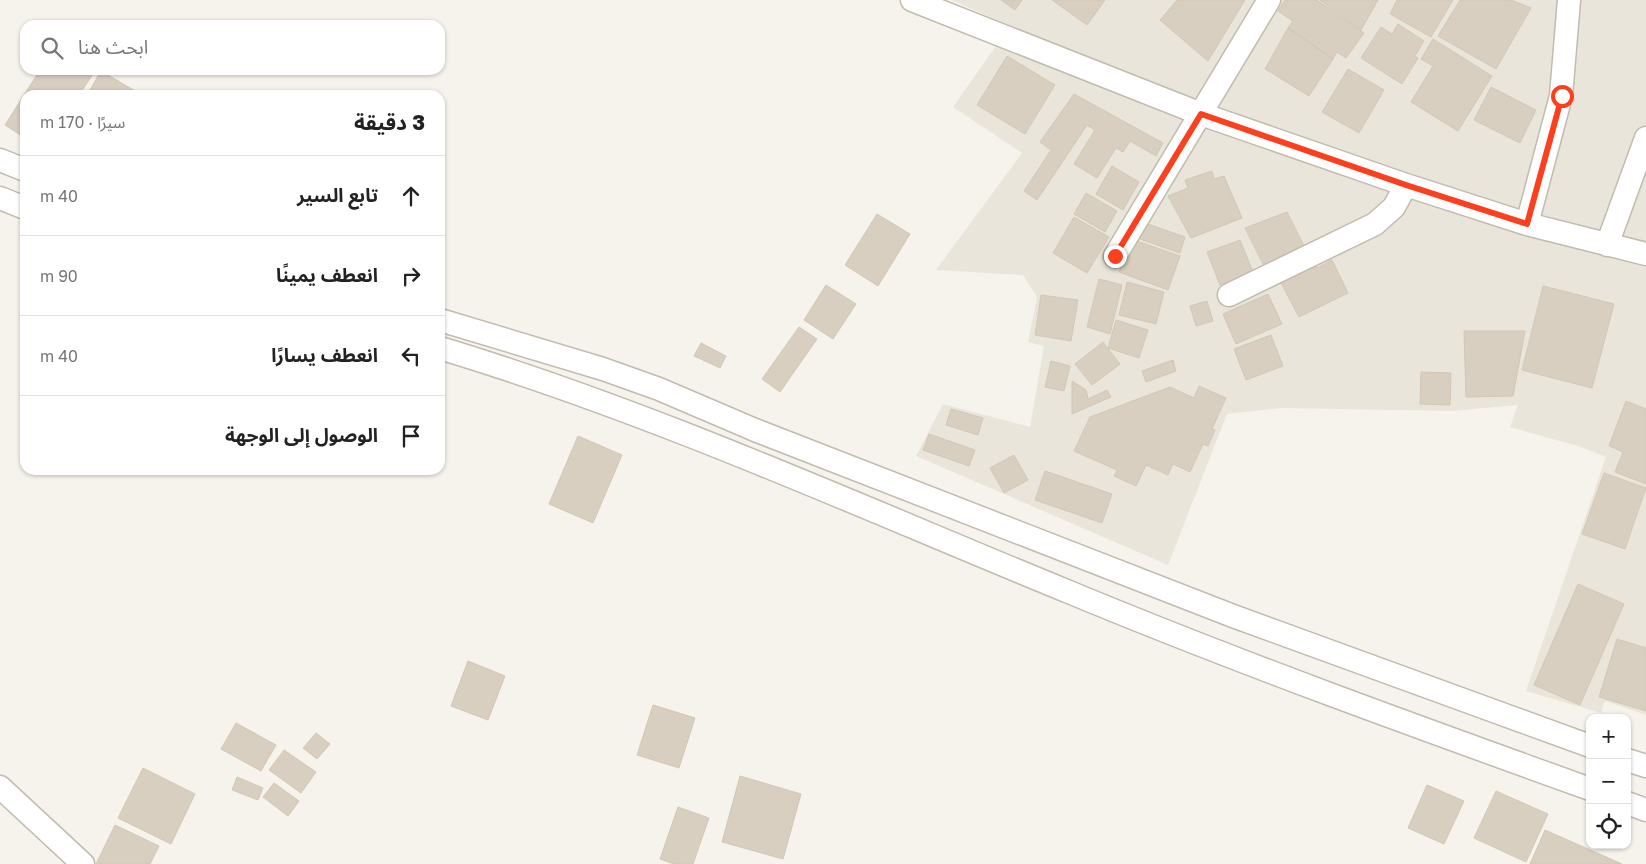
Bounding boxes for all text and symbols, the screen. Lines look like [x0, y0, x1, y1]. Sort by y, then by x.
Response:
search box [20, 20, 445, 75]
icon: search [38, 34, 66, 62]
text: ابحث هنا [78, 35, 148, 58]
route start [1551, 85, 1574, 108]
text: 3 دقيقة [354, 109, 425, 135]
text: سيرًا · 170 m [40, 112, 125, 132]
icon: ahead [397, 182, 425, 210]
text: تابع السير [297, 183, 378, 206]
text: 40 m [40, 186, 78, 206]
route end [1104, 245, 1127, 268]
icon: right [397, 262, 425, 290]
text: انعطف يمينًا [276, 263, 378, 286]
text: 90 m [40, 266, 78, 286]
icon: left [397, 342, 425, 370]
text: انعطف يسارًا [271, 343, 378, 366]
text: 40 m [40, 346, 78, 366]
icon: arrive [397, 422, 425, 450]
text: الوصول إلى الوجهة [225, 423, 378, 446]
map controls [1586, 714, 1631, 849]
button: + [1586, 714, 1631, 759]
button: − [1586, 759, 1631, 804]
button: locate [1586, 804, 1631, 849]

